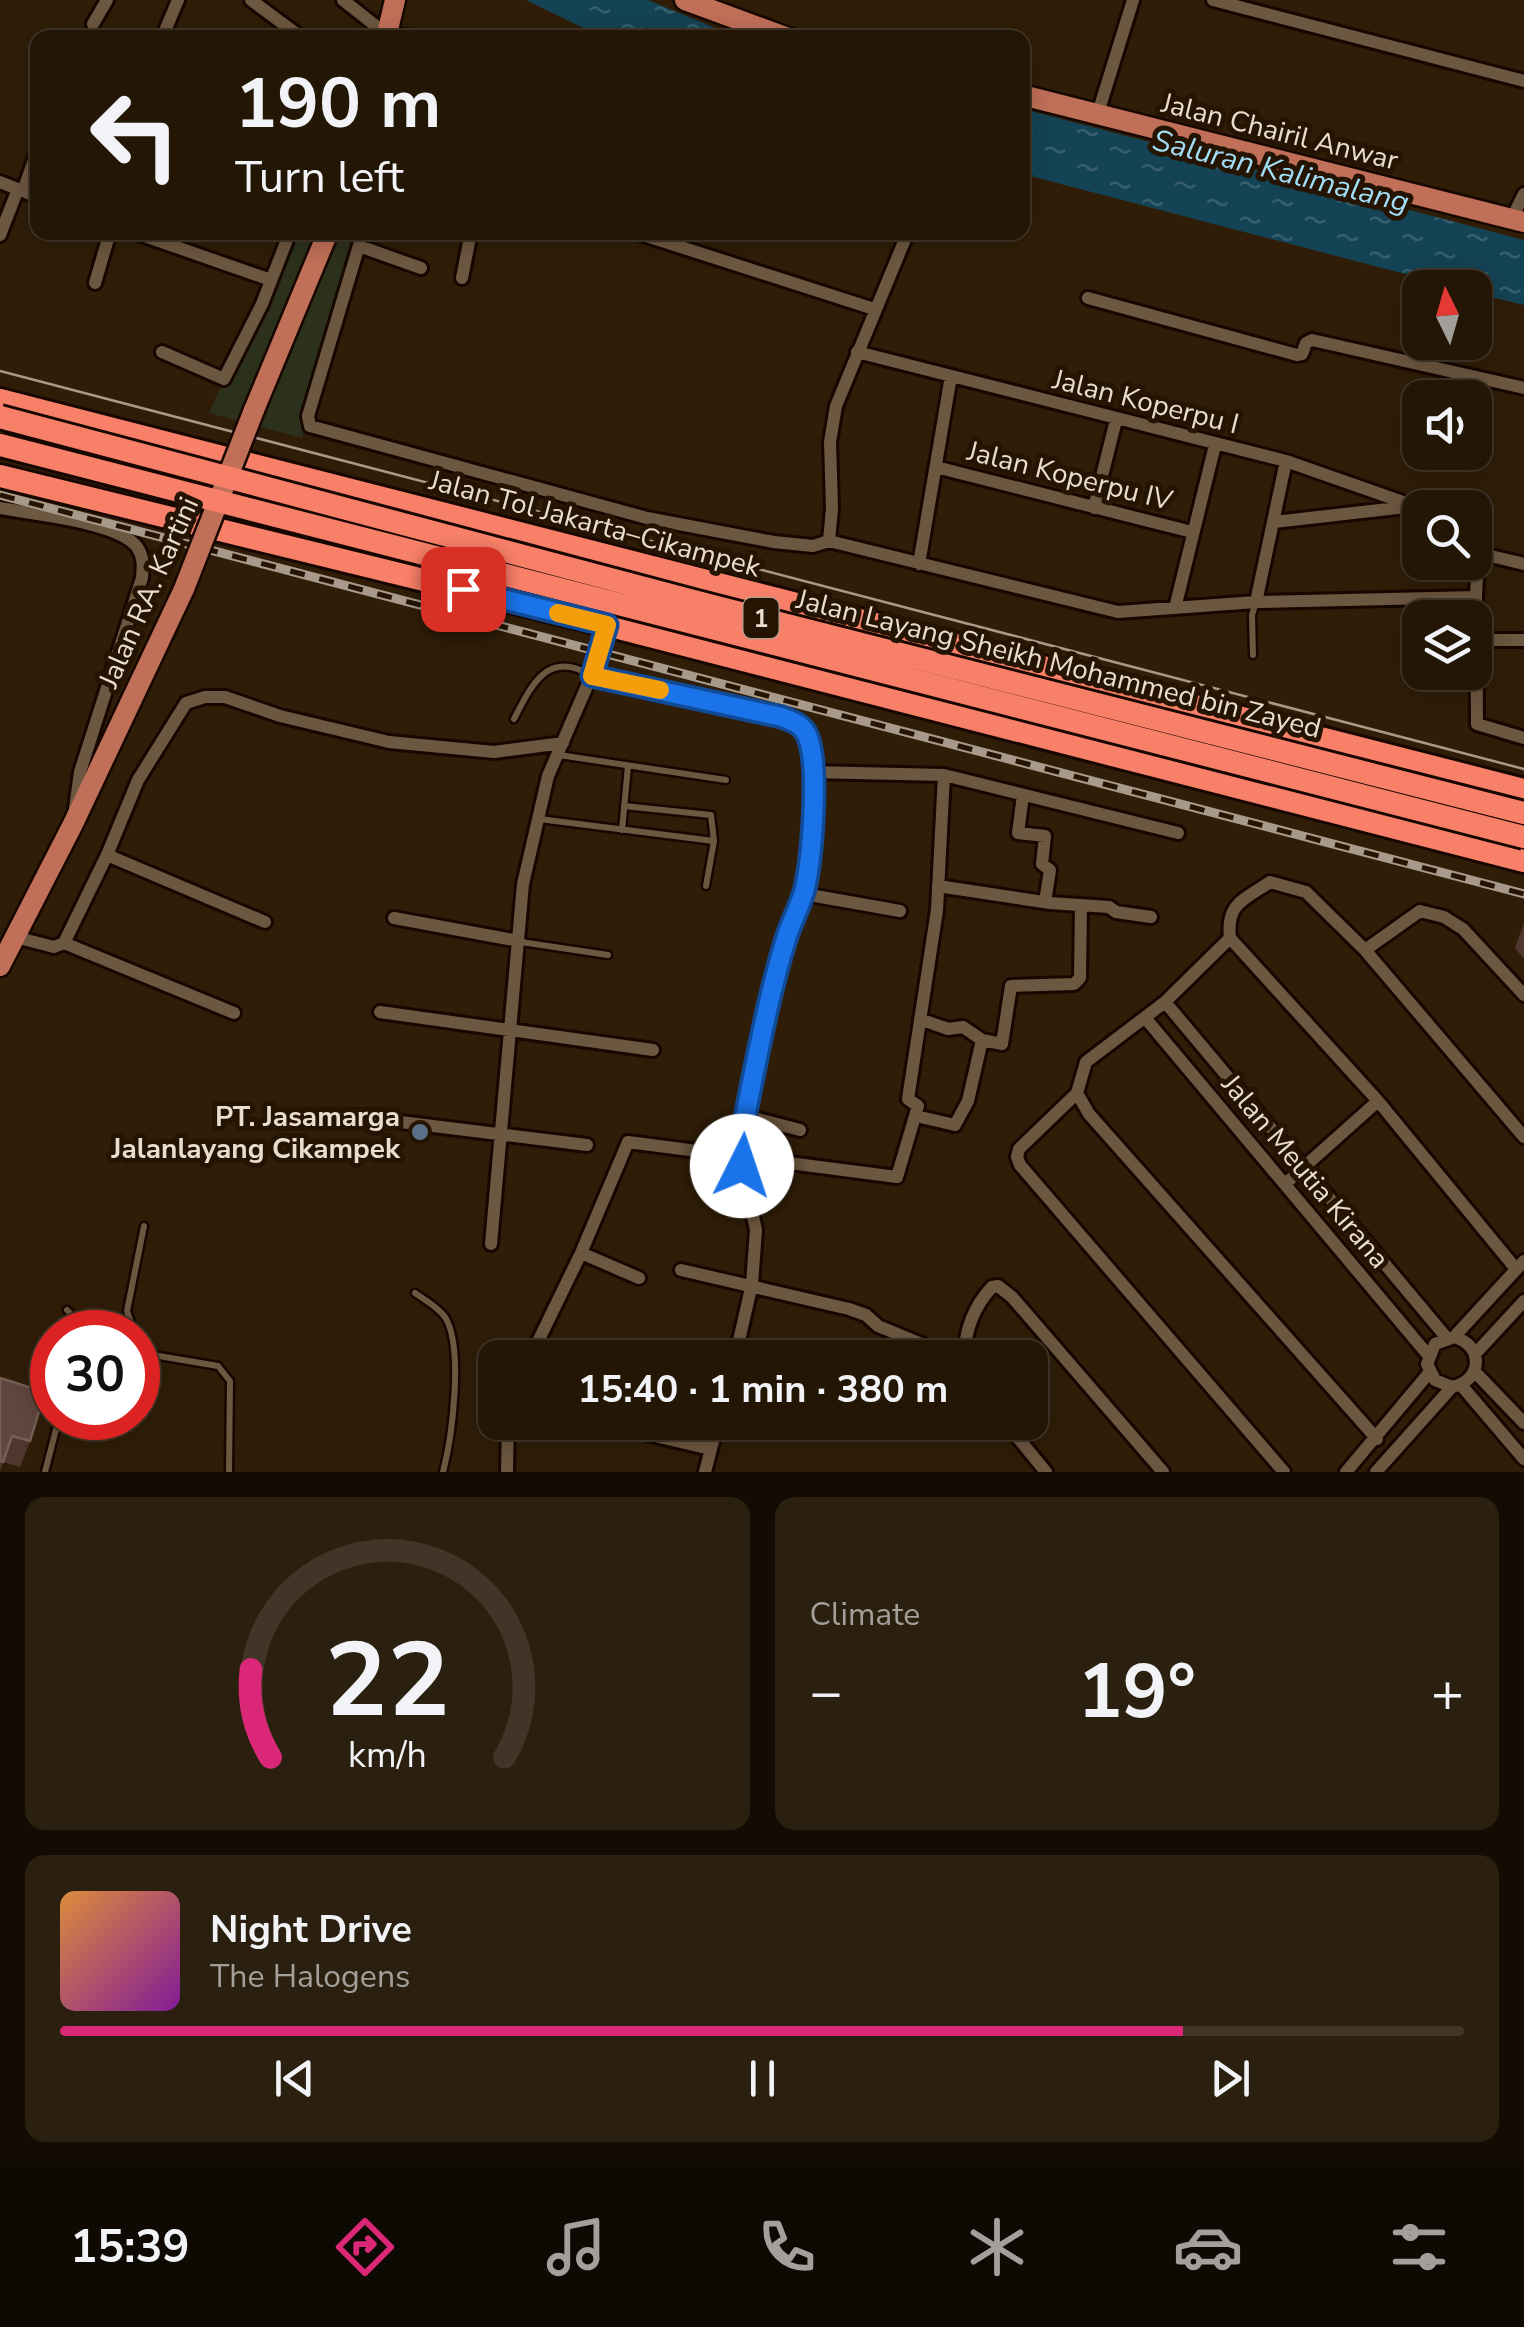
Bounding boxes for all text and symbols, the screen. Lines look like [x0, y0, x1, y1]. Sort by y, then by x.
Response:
text: 190 m [235, 56, 441, 152]
icon: left [70, 70, 200, 200]
street label: Jalan Chairil Anwar [1157, 84, 1402, 180]
water label: Saluran Kalimalang [1148, 120, 1413, 223]
text: Turn left [235, 147, 404, 208]
north arrow [1402, 270, 1492, 360]
map controls [1402, 270, 1492, 690]
street label: Jalan Koperpu I [1048, 360, 1243, 443]
button: sound [1402, 380, 1492, 470]
street label: Jalan Koperpu IV [962, 432, 1177, 520]
street label: Jalan Tol Jakarta–Cikampek [424, 461, 765, 587]
button: search [1402, 490, 1492, 580]
street label: Jalan RA. Kartini [89, 491, 208, 695]
pin [421, 547, 506, 632]
icon: arrive [436, 562, 491, 617]
street label: Jalan Layang Sheikh Mohammed bin Zayed [792, 580, 1325, 748]
road number: 1 [744, 598, 778, 638]
button: layers [1402, 600, 1492, 690]
street label: Jalan Meutia Kirana [1212, 1066, 1398, 1277]
place label: PT. Jasamarga Jalanlayang Cikampek [111, 1098, 401, 1168]
position arrow [690, 1114, 794, 1218]
marker: PT. Jasamarga Jalanlayang Cikampek [409, 1121, 431, 1143]
speed limit sign: 30 [30, 1310, 160, 1440]
text: 15:40 · 1 min · 380 m [578, 1364, 948, 1415]
text: Climate [810, 1593, 920, 1636]
text: 22 [325, 1610, 450, 1752]
text: 19° [1078, 1641, 1196, 1743]
text: − [810, 1655, 843, 1730]
text: + [1431, 1655, 1464, 1730]
text: km/h [348, 1731, 427, 1780]
text: Night Drive [210, 1904, 412, 1955]
text: The Halogens [210, 1955, 410, 1998]
icon: previous [267, 2051, 322, 2106]
icon: pause [735, 2051, 790, 2106]
icon: next [1203, 2051, 1258, 2106]
icon: directions [330, 2212, 400, 2282]
icon: music [541, 2212, 611, 2282]
icon: phone [752, 2212, 822, 2282]
icon: climate [962, 2212, 1032, 2282]
icon: car [1173, 2212, 1243, 2282]
icon: filters [1384, 2212, 1454, 2282]
text: 15:39 [70, 2217, 190, 2278]

